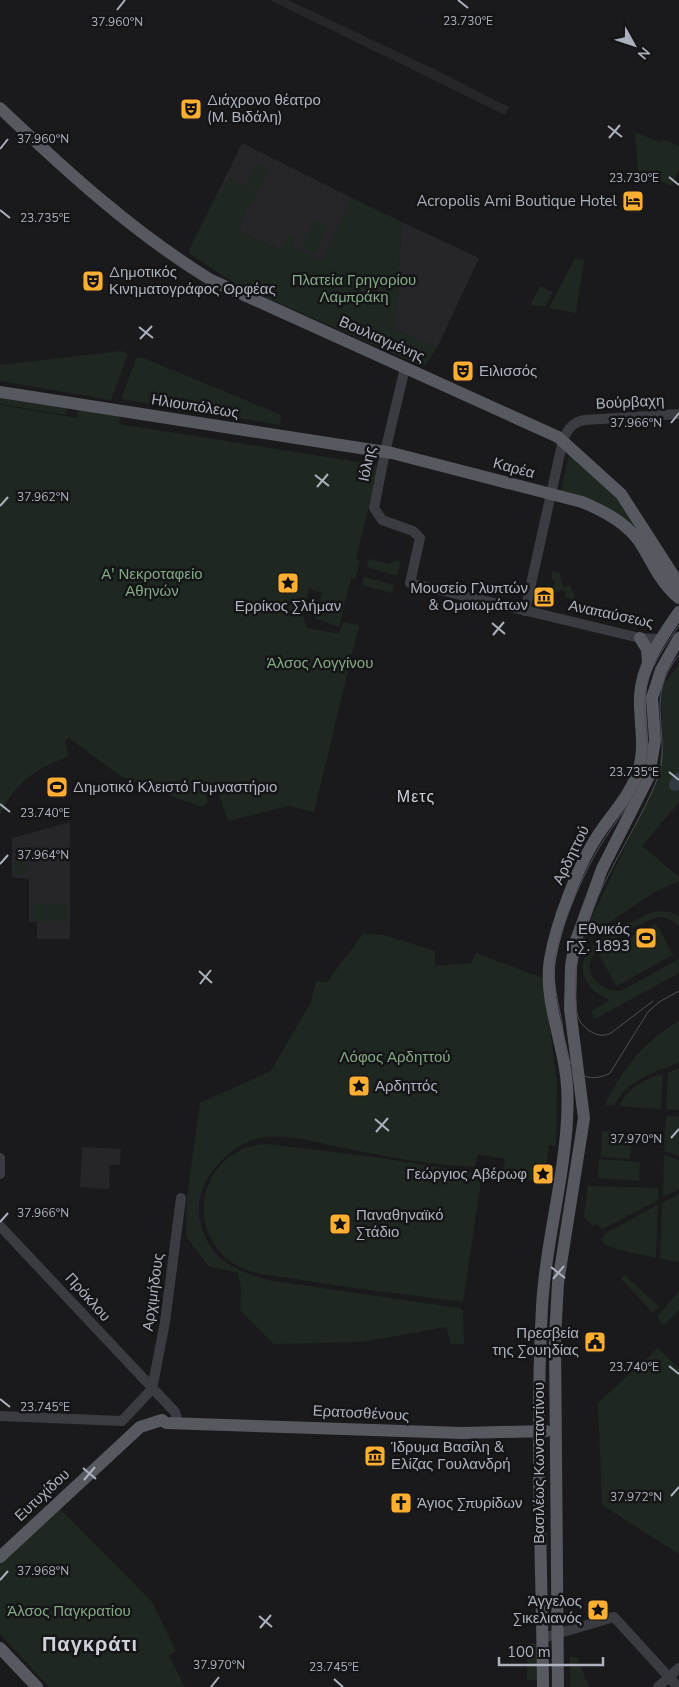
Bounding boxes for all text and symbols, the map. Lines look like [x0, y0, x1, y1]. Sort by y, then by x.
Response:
text: 23.730°E [443, 13, 493, 29]
text: 37.960°N [91, 14, 143, 30]
north arrow [609, 20, 659, 70]
text: N [633, 43, 654, 63]
place label: Διάχρονο θέατρο (Μ. Βιδάλη) [207, 90, 321, 127]
theatre icon: Διάχρονο θέατρο (Μ. Βιδάλη) [179, 97, 203, 121]
text: 37.960°N [17, 131, 69, 147]
text: 23.730°E [609, 170, 659, 186]
hotel icon: Acropolis Ami Boutique Hotel [621, 189, 645, 213]
place label: Acropolis Ami Boutique Hotel [416, 191, 618, 211]
text: 23.735°E [20, 210, 70, 226]
place label: Δημοτικός Κινηματογράφος Ορφέας [109, 262, 276, 299]
theatre icon: Δημοτικός Κινηματογράφος Ορφέας [81, 269, 105, 293]
park label: Πλατεία Γρηγορίου Λαμπράκη [292, 270, 416, 307]
street label: Βουλιαγμένης [336, 311, 428, 367]
theatre icon: Ειλισσός [451, 359, 475, 383]
place label: Ειλισσός [479, 361, 537, 381]
street label: Ηλιουπόλεως [150, 389, 240, 423]
street label: Βούρβαχη [595, 390, 665, 414]
text: 37.966°N [610, 415, 662, 431]
street label: Ιόλης [354, 445, 380, 483]
street label: Καρέα [491, 453, 537, 483]
text: 37.962°N [17, 489, 69, 505]
park label: Α' Νεκροταφείο Αθηνών [101, 564, 203, 601]
place icon: Ερρίκος Σλήμαν [276, 571, 300, 595]
place label: Μουσείο Γλυπτών & Ομοιωμάτων [410, 578, 528, 615]
museum icon: Μουσείο Γλυπτών & Ομοιωμάτων [532, 585, 556, 609]
street label: Αναπαύσεως [567, 595, 655, 633]
place label: Ερρίκος Σλήμαν [235, 596, 341, 616]
park label: Άλσος Λογγίνου [267, 653, 373, 673]
text: 23.735°E [609, 764, 659, 780]
sports icon: Δημοτικό Κλειστό Γυμναστήριο [45, 775, 69, 799]
place label: Δημοτικό Κλειστό Γυμναστήριο [73, 777, 277, 797]
district label: Μετς [397, 786, 435, 808]
text: 23.740°E [20, 805, 70, 821]
street label: Αρδηττού [548, 822, 594, 888]
text: 37.964°N [17, 847, 69, 863]
place label: Εθνικός Γ.Σ. 1893 [566, 919, 630, 956]
sports icon: Εθνικός Γ.Σ. 1893 [634, 926, 658, 950]
park label: Λόφος Αρδηττού [340, 1047, 450, 1067]
place icon: Αρδηττός [347, 1074, 371, 1098]
place label: Αρδηττός [375, 1076, 438, 1096]
text: 37.970°N [610, 1131, 662, 1147]
place icon: Γεώργιος Αβέρωφ [531, 1162, 555, 1186]
place label: Γεώργιος Αβέρωφ [406, 1164, 527, 1184]
text: 37.966°N [17, 1205, 69, 1221]
place label: Παναθηναϊκό Στάδιο [356, 1205, 444, 1242]
place icon: Παναθηναϊκό Στάδιο [328, 1212, 352, 1236]
street label: Αρχιμήδους [138, 1252, 168, 1332]
street label: Πρόκλου [61, 1268, 115, 1326]
place label: Πρεσβεία της Σουηδίας [492, 1323, 579, 1360]
public building icon: Πρεσβεία της Σουηδίας [583, 1330, 607, 1354]
text: 23.740°E [609, 1359, 659, 1375]
street label: Βασιλέως Κωνσταντίνου [529, 1382, 549, 1544]
text: 23.745°E [20, 1399, 70, 1415]
street label: Ερατοσθένους [312, 1400, 410, 1426]
place label: Ίδρυμα Βασίλη & Ελίζας Γουλανδρή [390, 1437, 511, 1474]
museum icon: Ίδρυμα Βασίλη & Ελίζας Γουλανδρή [363, 1444, 387, 1468]
street label: Ευτυχίδου [10, 1464, 74, 1526]
text: 37.972°N [610, 1489, 662, 1505]
church icon: Άγιος Σπυρίδων [389, 1491, 413, 1515]
place label: Άγιος Σπυρίδων [417, 1493, 522, 1513]
text: 37.968°N [17, 1563, 69, 1579]
place label: Άγγελος Σικελιανός [513, 1591, 582, 1628]
place icon: Άγγελος Σικελιανός [586, 1598, 610, 1622]
park label: Άλσος Παγκρατίου [7, 1601, 131, 1621]
district label: Παγκράτι [42, 1631, 138, 1658]
scale bar [499, 1634, 603, 1666]
text: 100 m [507, 1642, 551, 1662]
text: 37.970°N [193, 1657, 245, 1673]
text: 23.745°E [309, 1659, 359, 1675]

